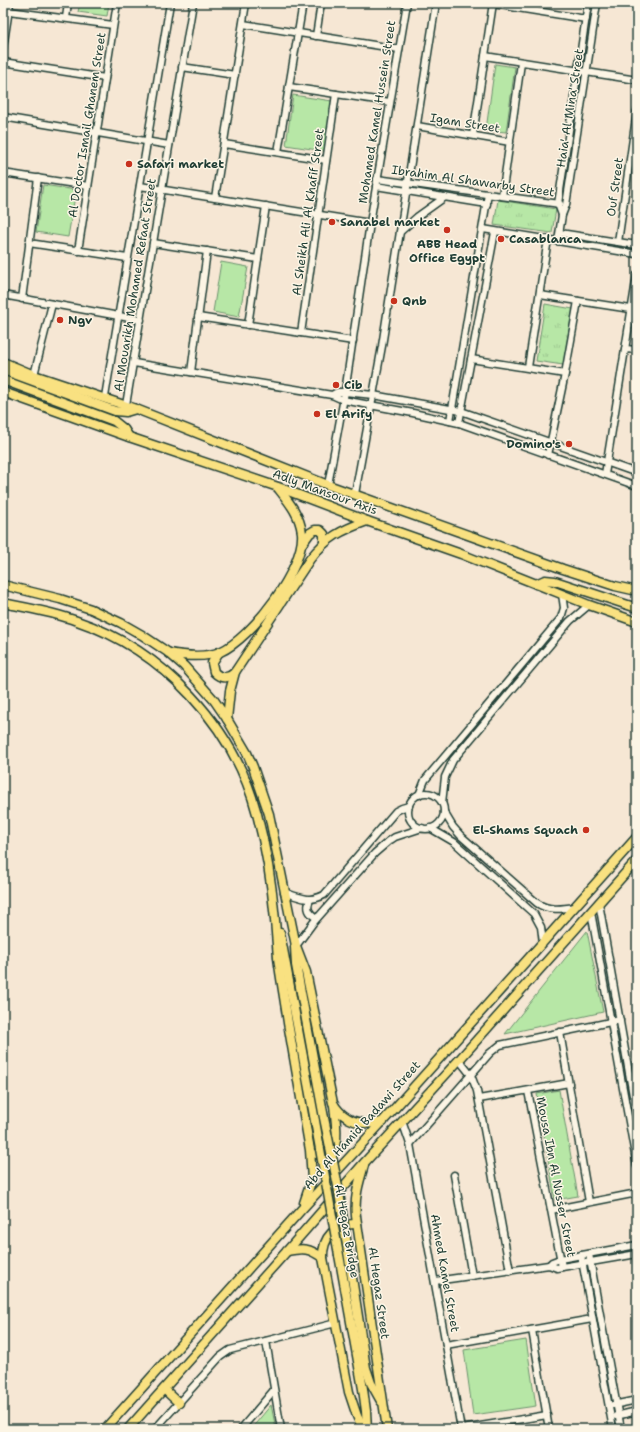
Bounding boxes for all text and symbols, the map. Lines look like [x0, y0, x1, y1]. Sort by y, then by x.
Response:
street label: Mohamed Kamel Hussein Street [355, 19, 399, 205]
street label: Al Doctor Ismail Ghanem Street [64, 31, 110, 219]
street label: Haia' Al Mina' Street [553, 47, 587, 169]
street label: Igam Street [429, 110, 501, 136]
street label: Al Sheikh Ali Al Khafif Street [288, 127, 328, 297]
place label: Safari market [137, 156, 224, 172]
street label: Ouf Street [603, 156, 627, 218]
marker: Safari market [124, 159, 134, 169]
street label: Ibrahim Al Shawarby Street [390, 162, 556, 200]
street label: Al Mouarikh Mohamed Refaat Street [110, 177, 160, 393]
place label: Sanabel market [340, 214, 440, 230]
marker: Sanabel market [327, 217, 337, 227]
marker: ABB Head Office Egypt [442, 225, 452, 235]
place label: Casablanca [509, 231, 582, 247]
marker: Casablanca [496, 234, 506, 244]
place label: ABB Head Office Egypt [409, 236, 485, 266]
place label: Qnb [402, 293, 427, 309]
marker: Qnb [389, 296, 399, 306]
place label: Ngv [68, 312, 92, 328]
marker: Ngv [55, 315, 65, 325]
place label: Cib [344, 377, 363, 393]
marker: Cib [331, 380, 341, 390]
place label: El Arify [325, 406, 372, 422]
marker: El Arify [312, 409, 322, 419]
place label: Domino's [506, 436, 561, 452]
marker: Domino's [564, 439, 574, 449]
street label: Adly Mansour Axis [270, 466, 380, 518]
place label: El-Shams Squach [472, 822, 578, 838]
marker: El-Shams Squach [581, 825, 591, 835]
street label: Abd Al Hamid Badawi Street [300, 1057, 424, 1193]
street label: Mousa Ibn Al Nusser Street [533, 1095, 579, 1259]
street label: Al Hegaz Bridge [331, 1183, 363, 1279]
street label: Ahmed Kamel Street [427, 1213, 463, 1333]
street label: Al Hegaz Street [365, 1246, 393, 1340]

